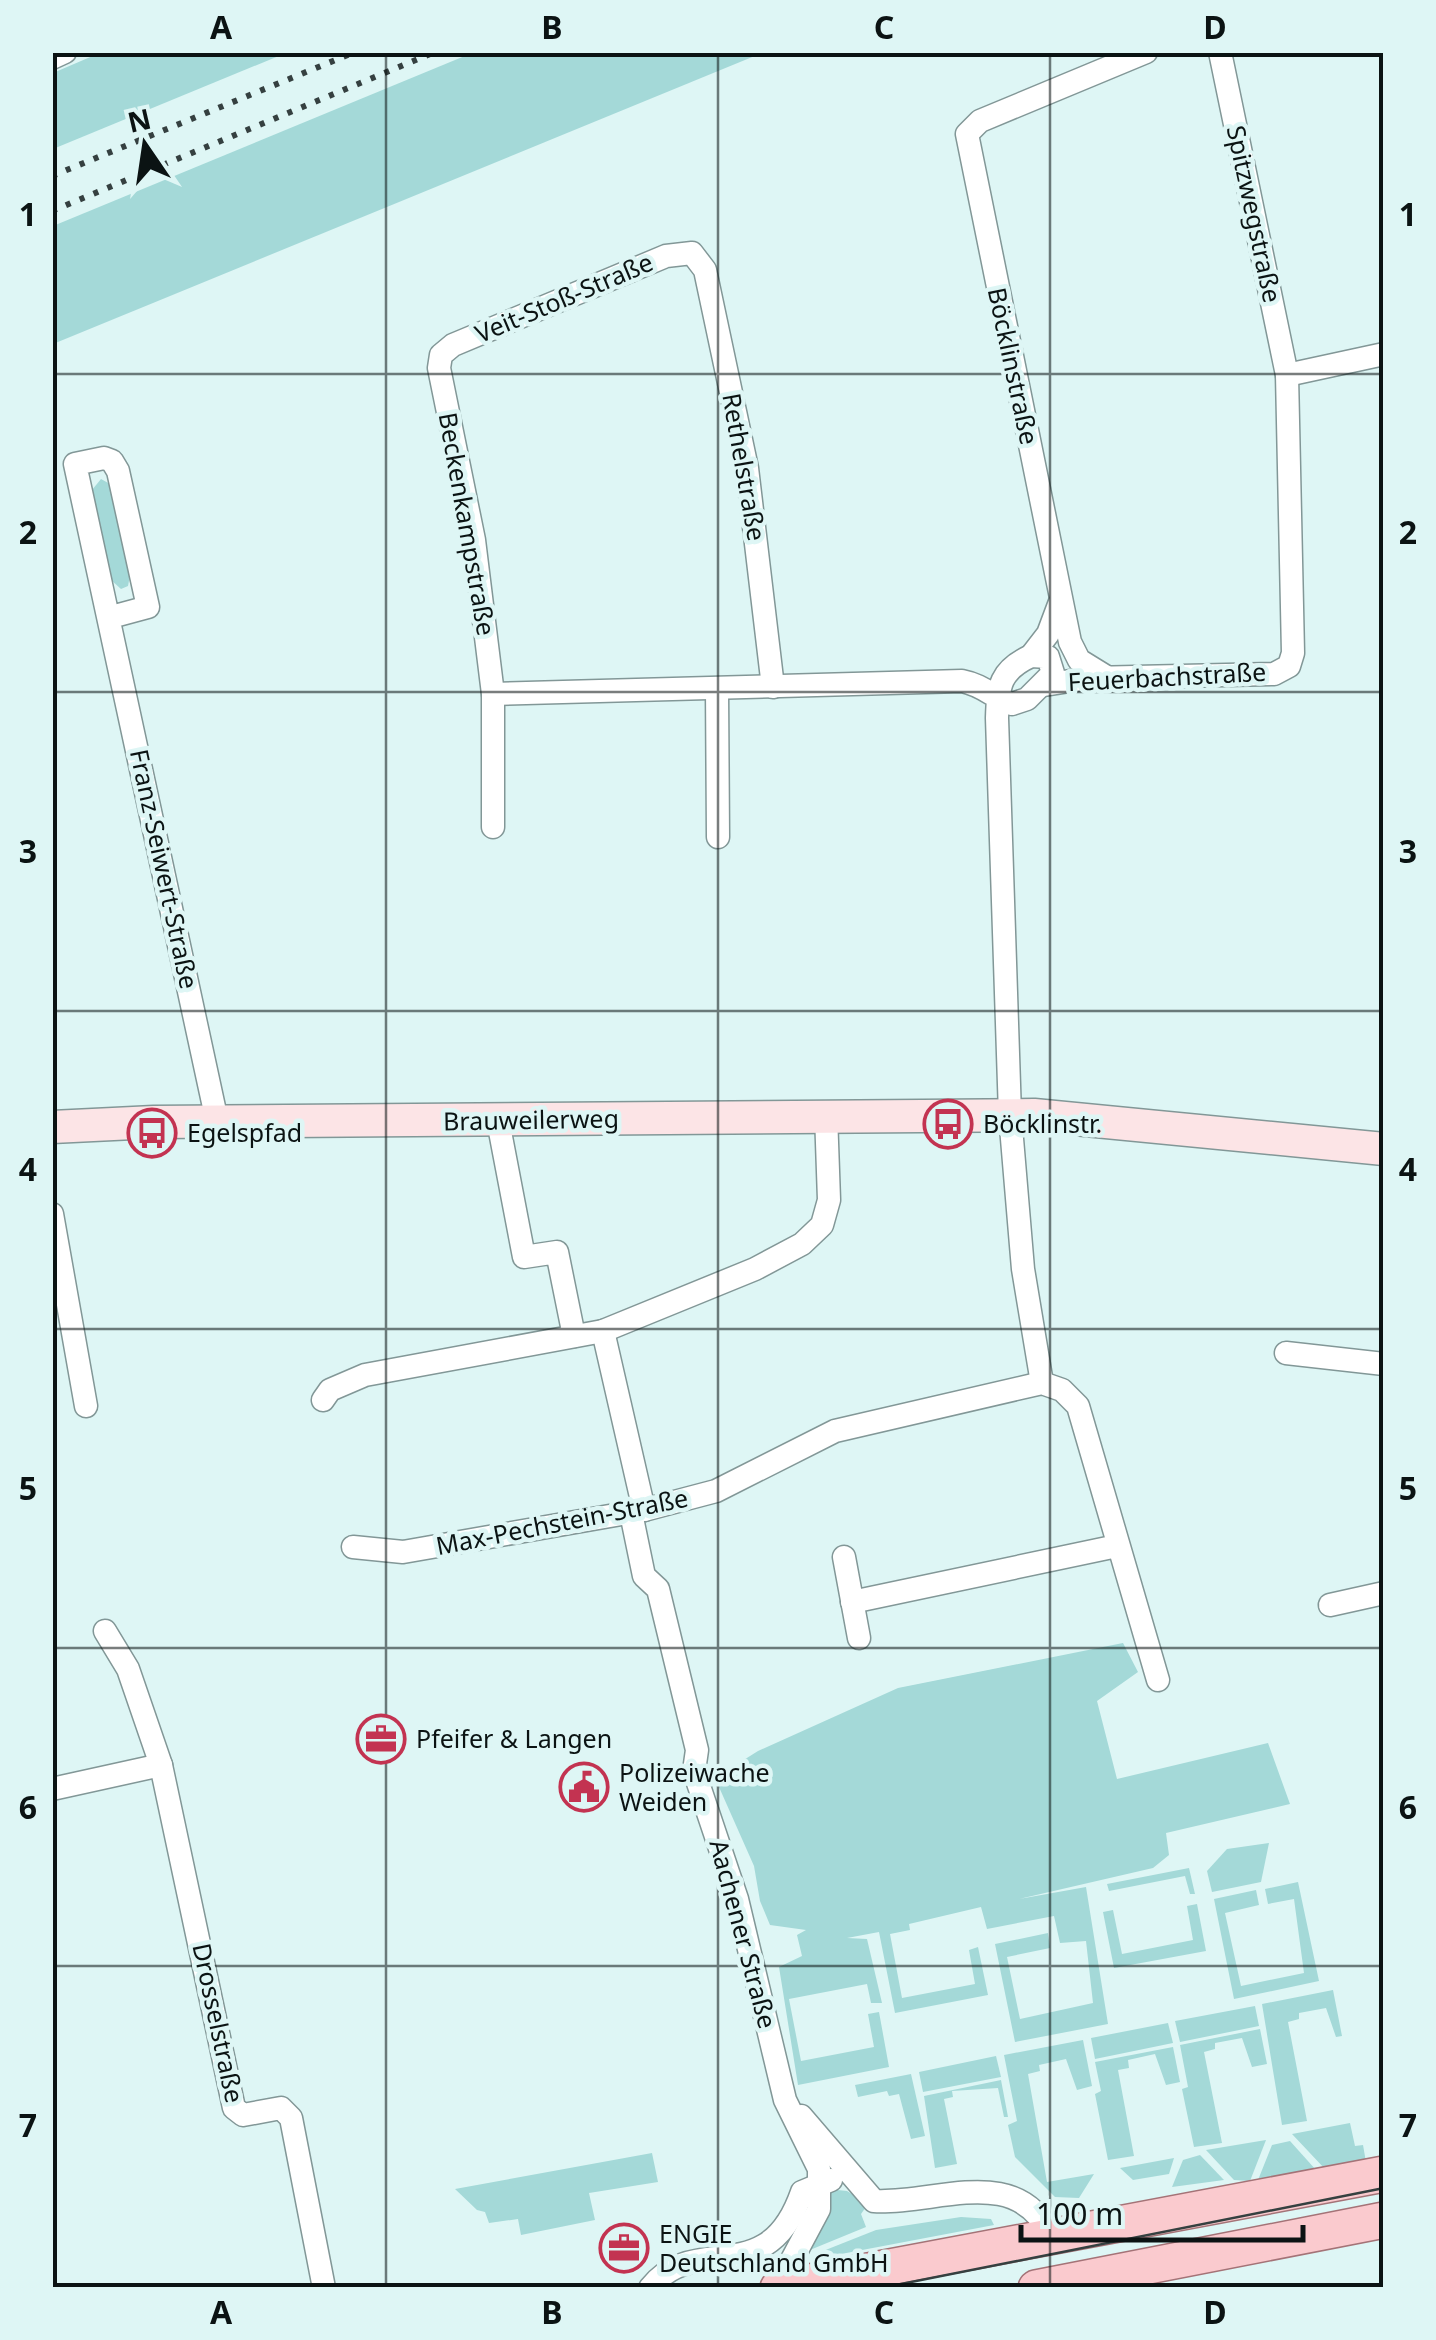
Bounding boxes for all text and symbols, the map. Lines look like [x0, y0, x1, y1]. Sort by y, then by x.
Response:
text: A [210, 5, 233, 48]
text: B [541, 5, 563, 48]
text: C [874, 5, 894, 48]
text: D [1203, 5, 1227, 48]
north arrow [95, 95, 195, 195]
text: N [124, 99, 155, 141]
street label: Spitzwegstraße [1220, 122, 1290, 305]
text: 1 [19, 192, 37, 235]
text: 1 [1399, 192, 1417, 235]
street label: Veit-Stoß-Straße [469, 244, 658, 350]
street label: Böcklinstraße [981, 284, 1047, 447]
street label: Rethelstraße [715, 390, 775, 543]
street label: Beckenkampstraße [432, 410, 504, 638]
text: 2 [19, 510, 37, 553]
text: 2 [1399, 510, 1417, 553]
street label: Feuerbachstraße [1067, 654, 1267, 698]
street label: Franz-Seiwert-Straße [123, 746, 207, 992]
text: 3 [19, 829, 37, 872]
text: 3 [1399, 829, 1417, 872]
bus stop icon: Böcklinstr. [922, 1098, 974, 1150]
street label: Brauweilerweg [443, 1100, 619, 1138]
place label: Böcklinstr. [983, 1106, 1102, 1140]
bus stop icon: Egelspfad [126, 1107, 178, 1159]
place label: Egelspfad [187, 1115, 302, 1149]
text: 4 [19, 1147, 37, 1190]
text: 4 [1399, 1147, 1417, 1190]
text: 5 [19, 1466, 37, 1509]
text: 5 [1399, 1466, 1417, 1509]
street label: Max-Pechstein-Straße [433, 1480, 691, 1562]
office icon: Pfeifer & Langen [355, 1713, 407, 1765]
place label: Pfeifer & Langen [416, 1721, 612, 1755]
place label: Polizeiwache Weiden [619, 1755, 770, 1818]
public building icon: Polizeiwache Weiden [558, 1761, 610, 1813]
text: 6 [19, 1785, 37, 1828]
text: 6 [1399, 1785, 1417, 1828]
street label: Aachener Straße [702, 1835, 786, 2032]
street label: Drosselstraße [185, 1940, 252, 2106]
text: 7 [19, 2103, 37, 2146]
text: 7 [1399, 2103, 1417, 2146]
scale bar [1021, 2180, 1304, 2242]
text: 100 m [1036, 2193, 1123, 2234]
place label: ENGIE Deutschland GmbH [659, 2216, 889, 2279]
office icon: ENGIE Deutschland GmbH [598, 2222, 650, 2274]
text: A [210, 2290, 233, 2333]
text: B [541, 2290, 563, 2333]
text: C [874, 2290, 894, 2333]
text: D [1203, 2290, 1227, 2333]

